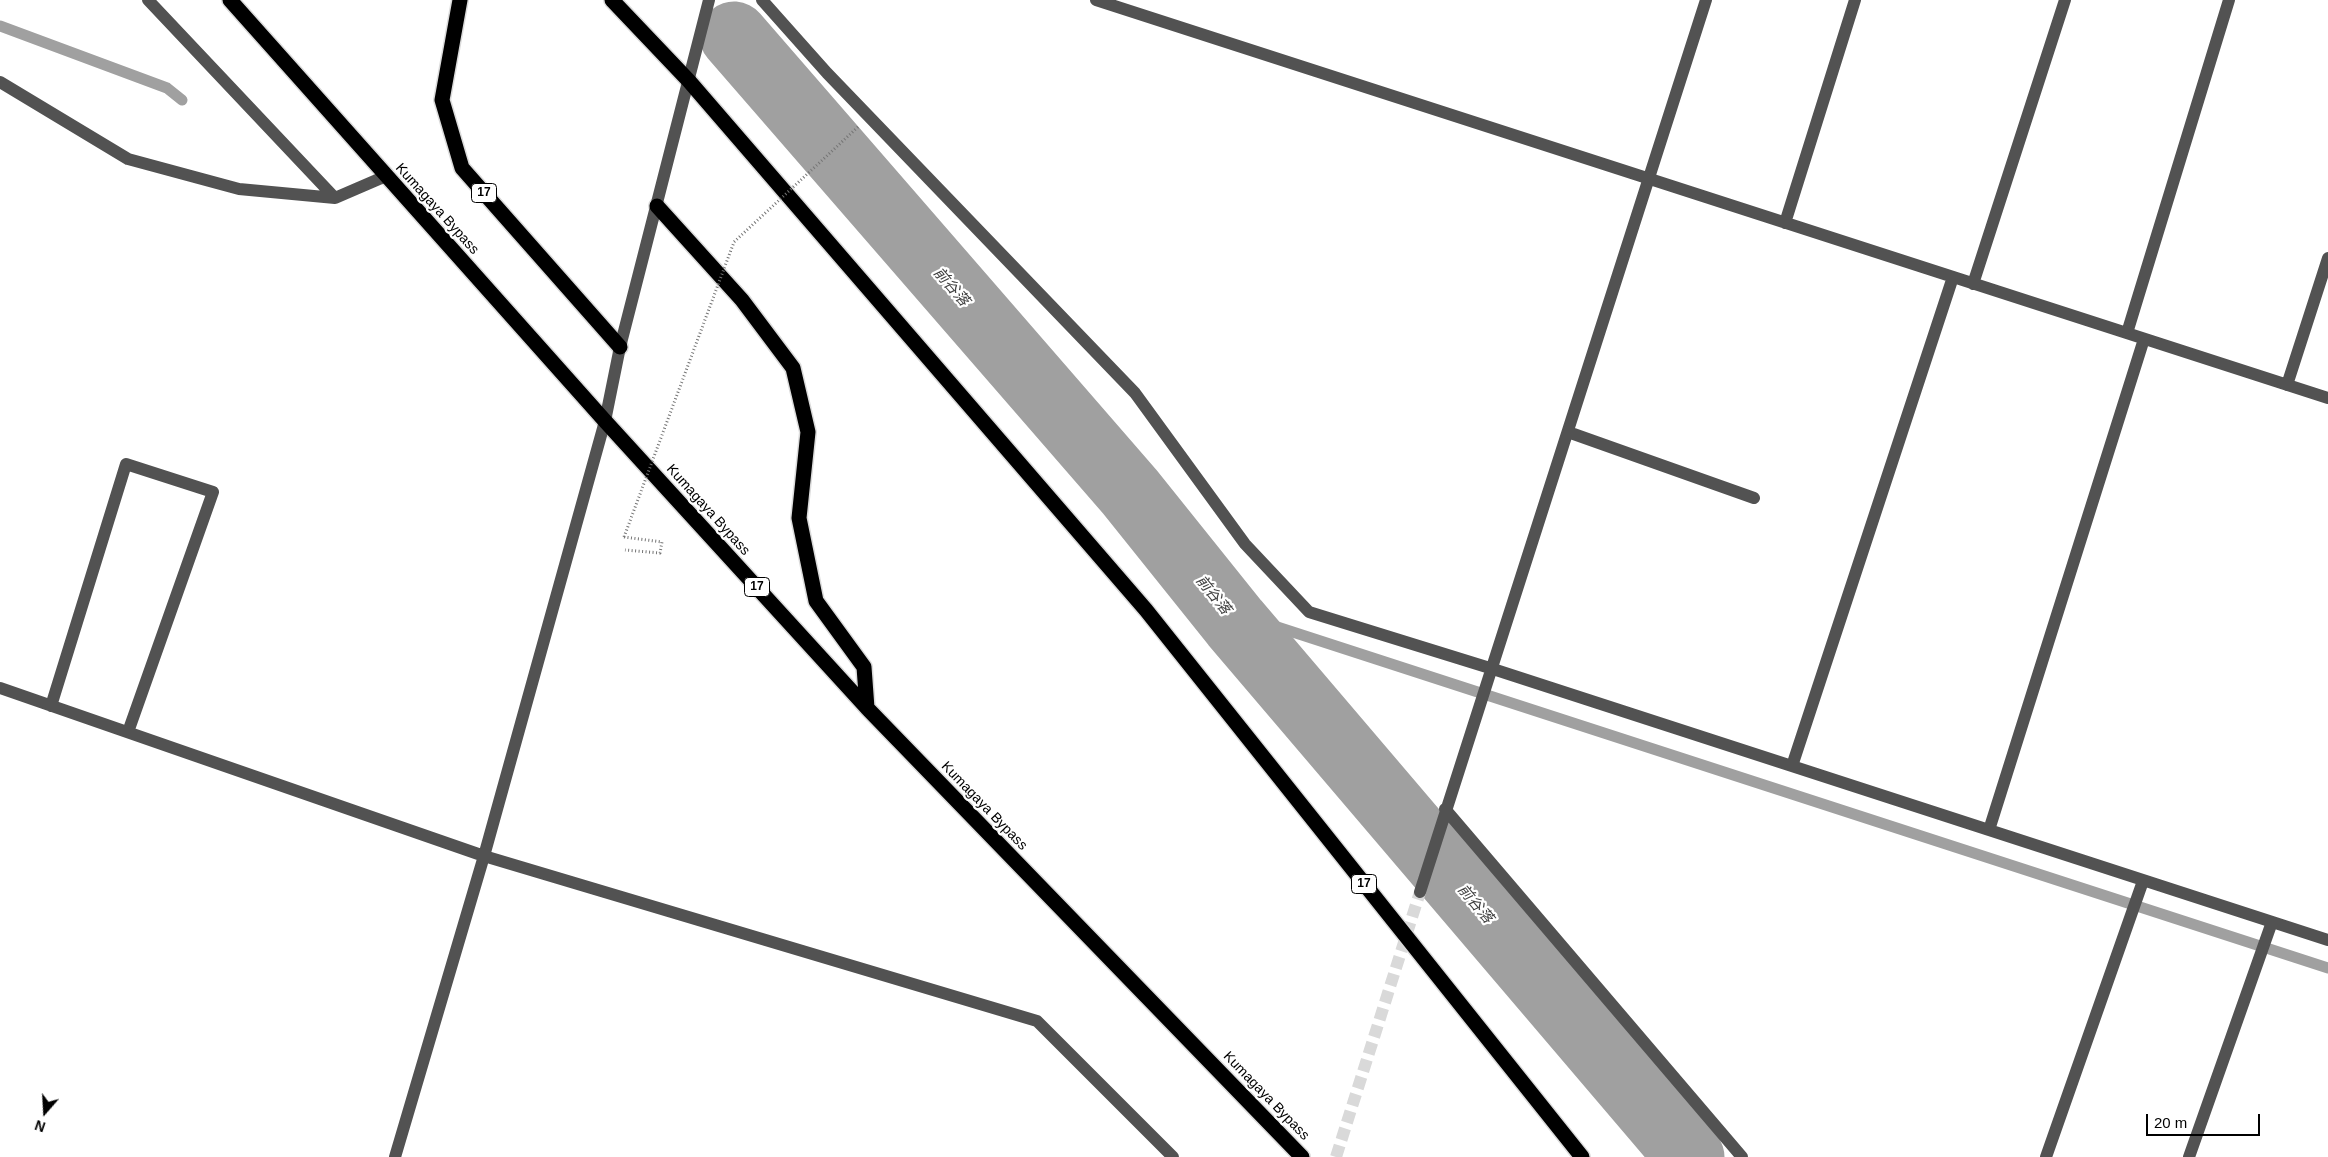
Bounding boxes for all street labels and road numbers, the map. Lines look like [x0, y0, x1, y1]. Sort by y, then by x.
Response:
street label: Kumagaya Bypass [392, 160, 482, 258]
road number: 17 [472, 184, 496, 202]
street label: Kumagaya Bypass [663, 461, 753, 559]
road number: 17 [744, 578, 770, 596]
street label: Kumagaya Bypass [937, 758, 1031, 854]
road number: 17 [1352, 874, 1376, 894]
street label: Kumagaya Bypass [1219, 1048, 1313, 1144]

